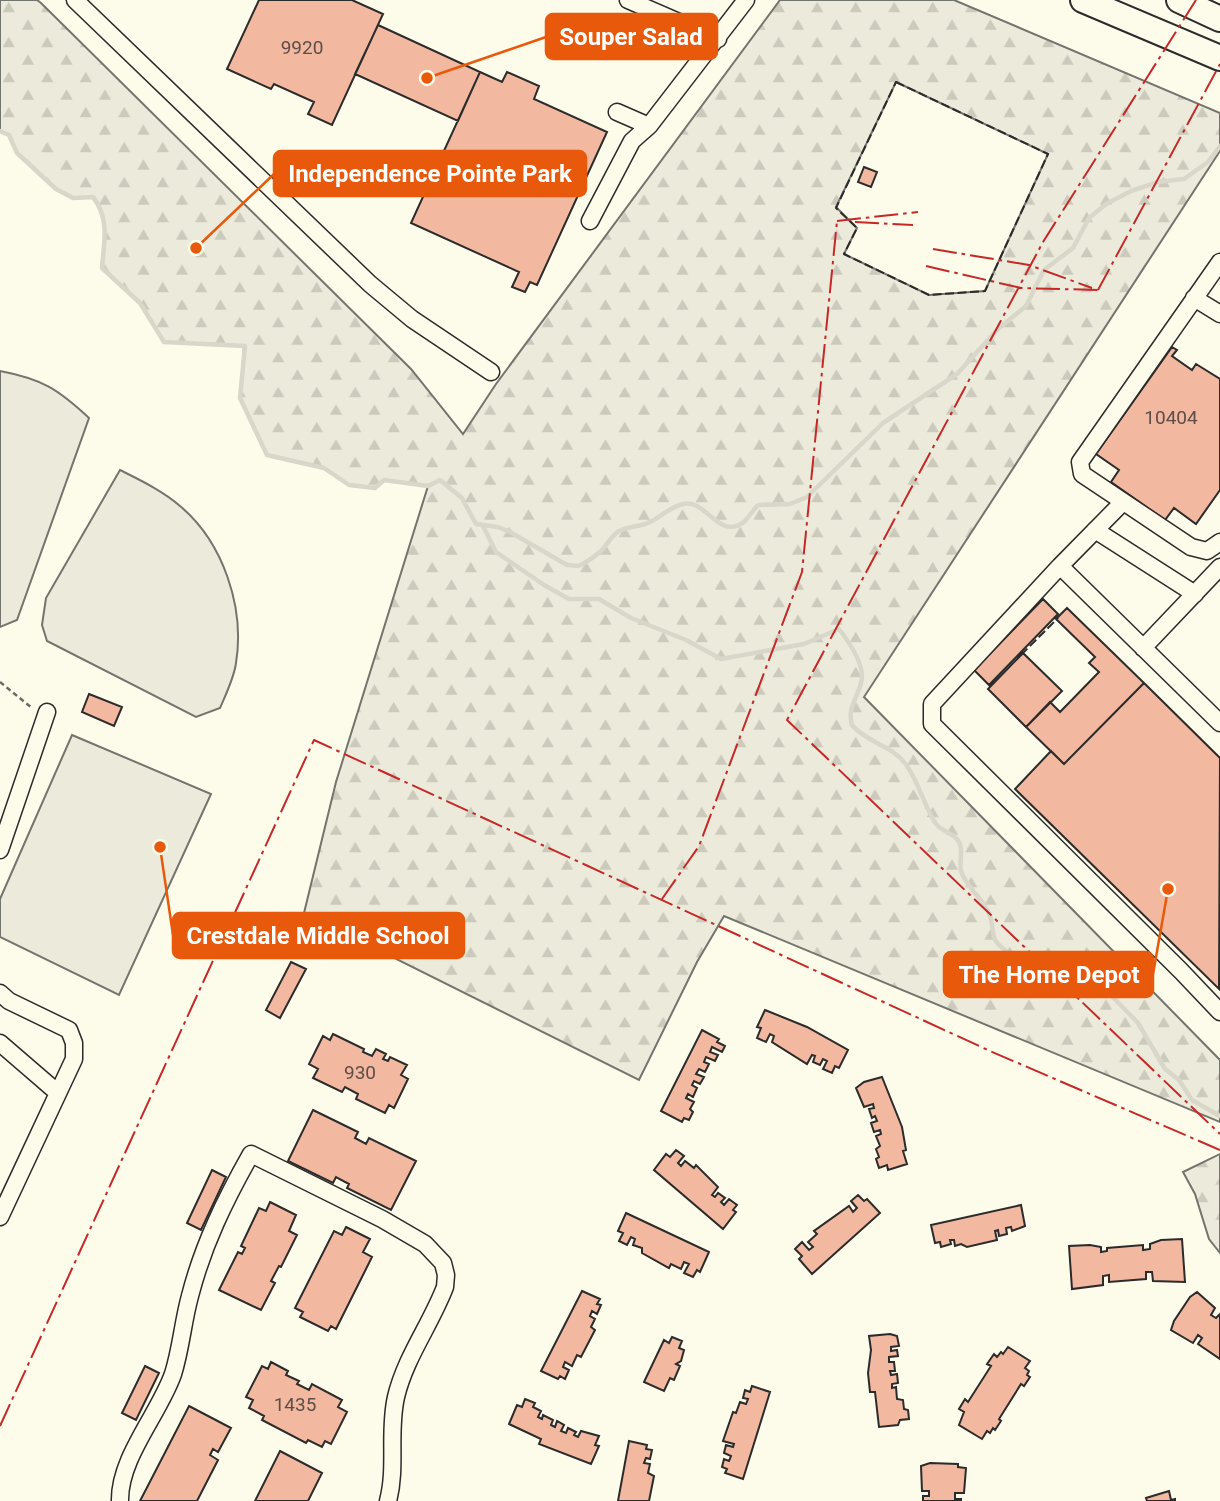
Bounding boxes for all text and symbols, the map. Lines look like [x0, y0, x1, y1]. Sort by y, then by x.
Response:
callout: Souper Salad [546, 14, 717, 59]
text: Souper Salad [559, 23, 703, 51]
house number: 9920 [281, 36, 323, 59]
callout: Independence Pointe Park [274, 151, 586, 196]
text: Independence Pointe Park [288, 160, 573, 188]
house number: 10404 [1144, 406, 1198, 429]
callout: Crestdale Middle School [173, 913, 464, 958]
text: Crestdale Middle School [186, 922, 450, 950]
callout: The Home Depot [944, 952, 1153, 997]
text: The Home Depot [958, 961, 1140, 989]
house number: 930 [344, 1061, 376, 1084]
house number: 1435 [274, 1393, 316, 1416]

